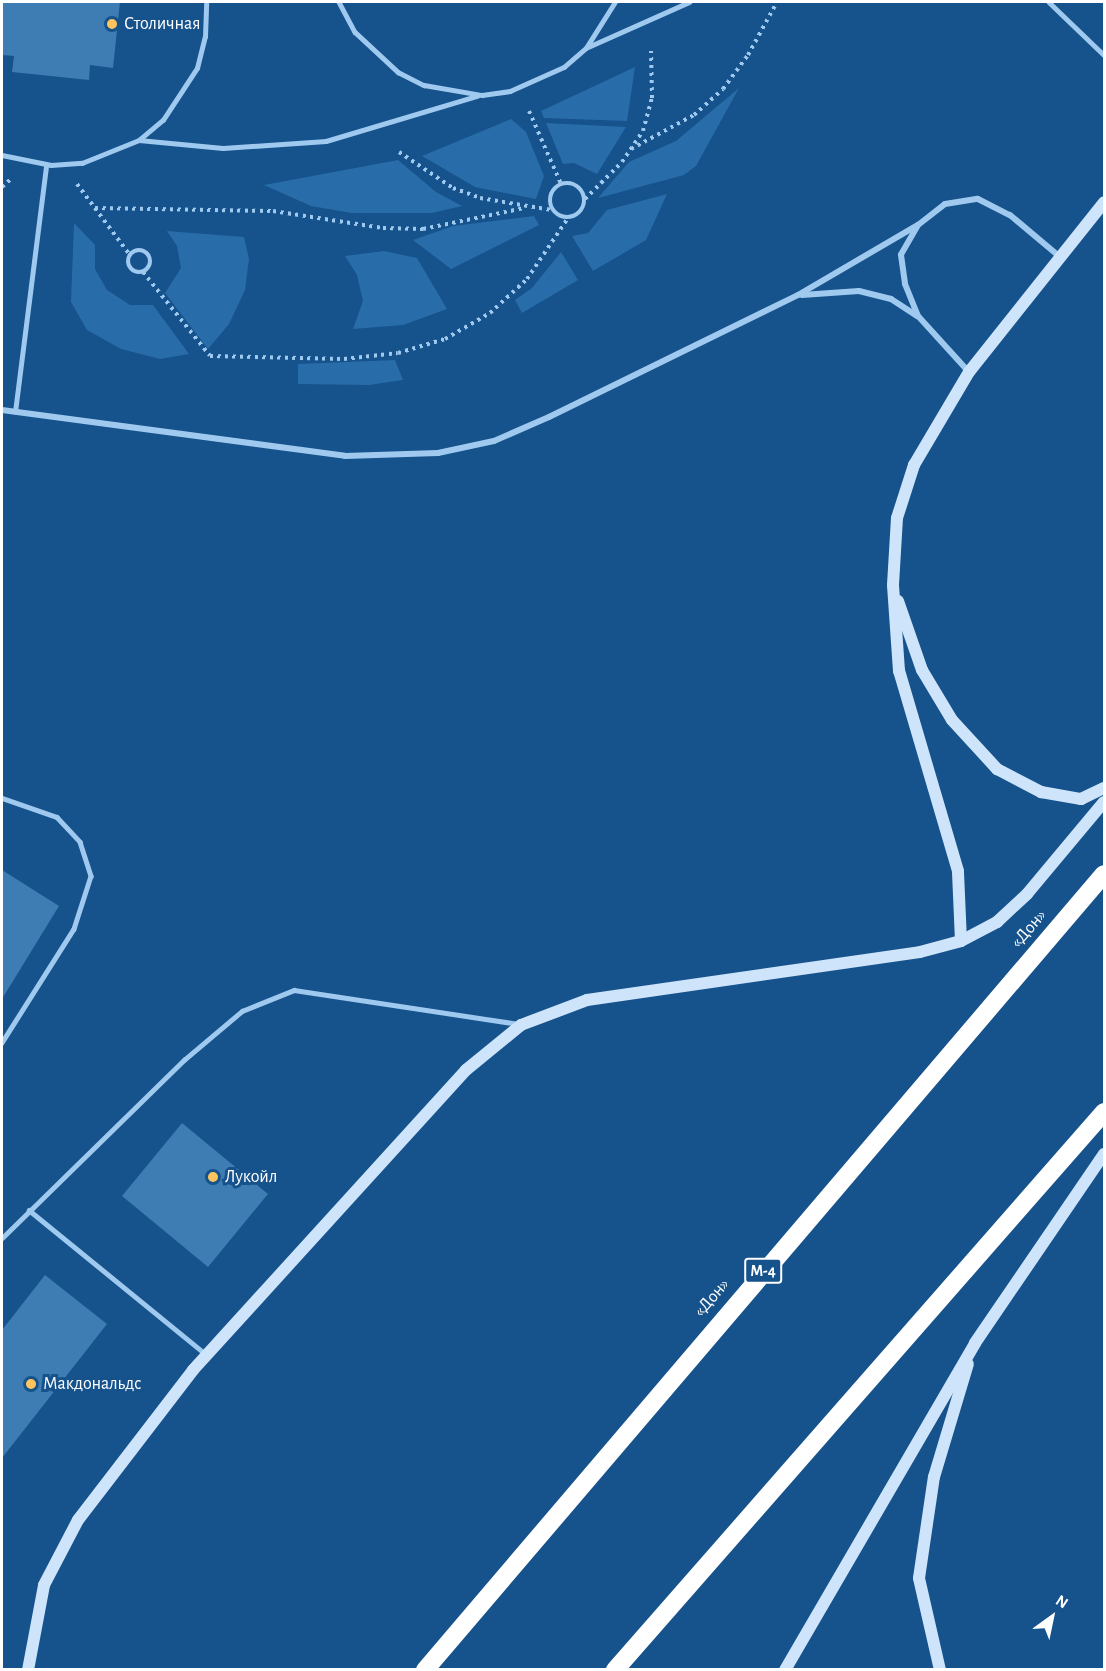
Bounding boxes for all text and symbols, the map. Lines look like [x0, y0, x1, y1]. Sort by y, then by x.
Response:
place label: Столичная [124, 13, 201, 35]
marker: Столичная [105, 17, 119, 31]
street label: «Дон» [1006, 905, 1052, 953]
place label: Лукойл [225, 1166, 277, 1188]
marker: Лукойл [206, 1170, 220, 1184]
road number: М-4 [744, 1258, 783, 1284]
street label: «Дон» [689, 1274, 735, 1322]
place label: Макдональдс [43, 1373, 142, 1395]
marker: Макдональдс [24, 1377, 38, 1391]
north arrow [1022, 1587, 1082, 1647]
text: N [1053, 1592, 1071, 1612]

